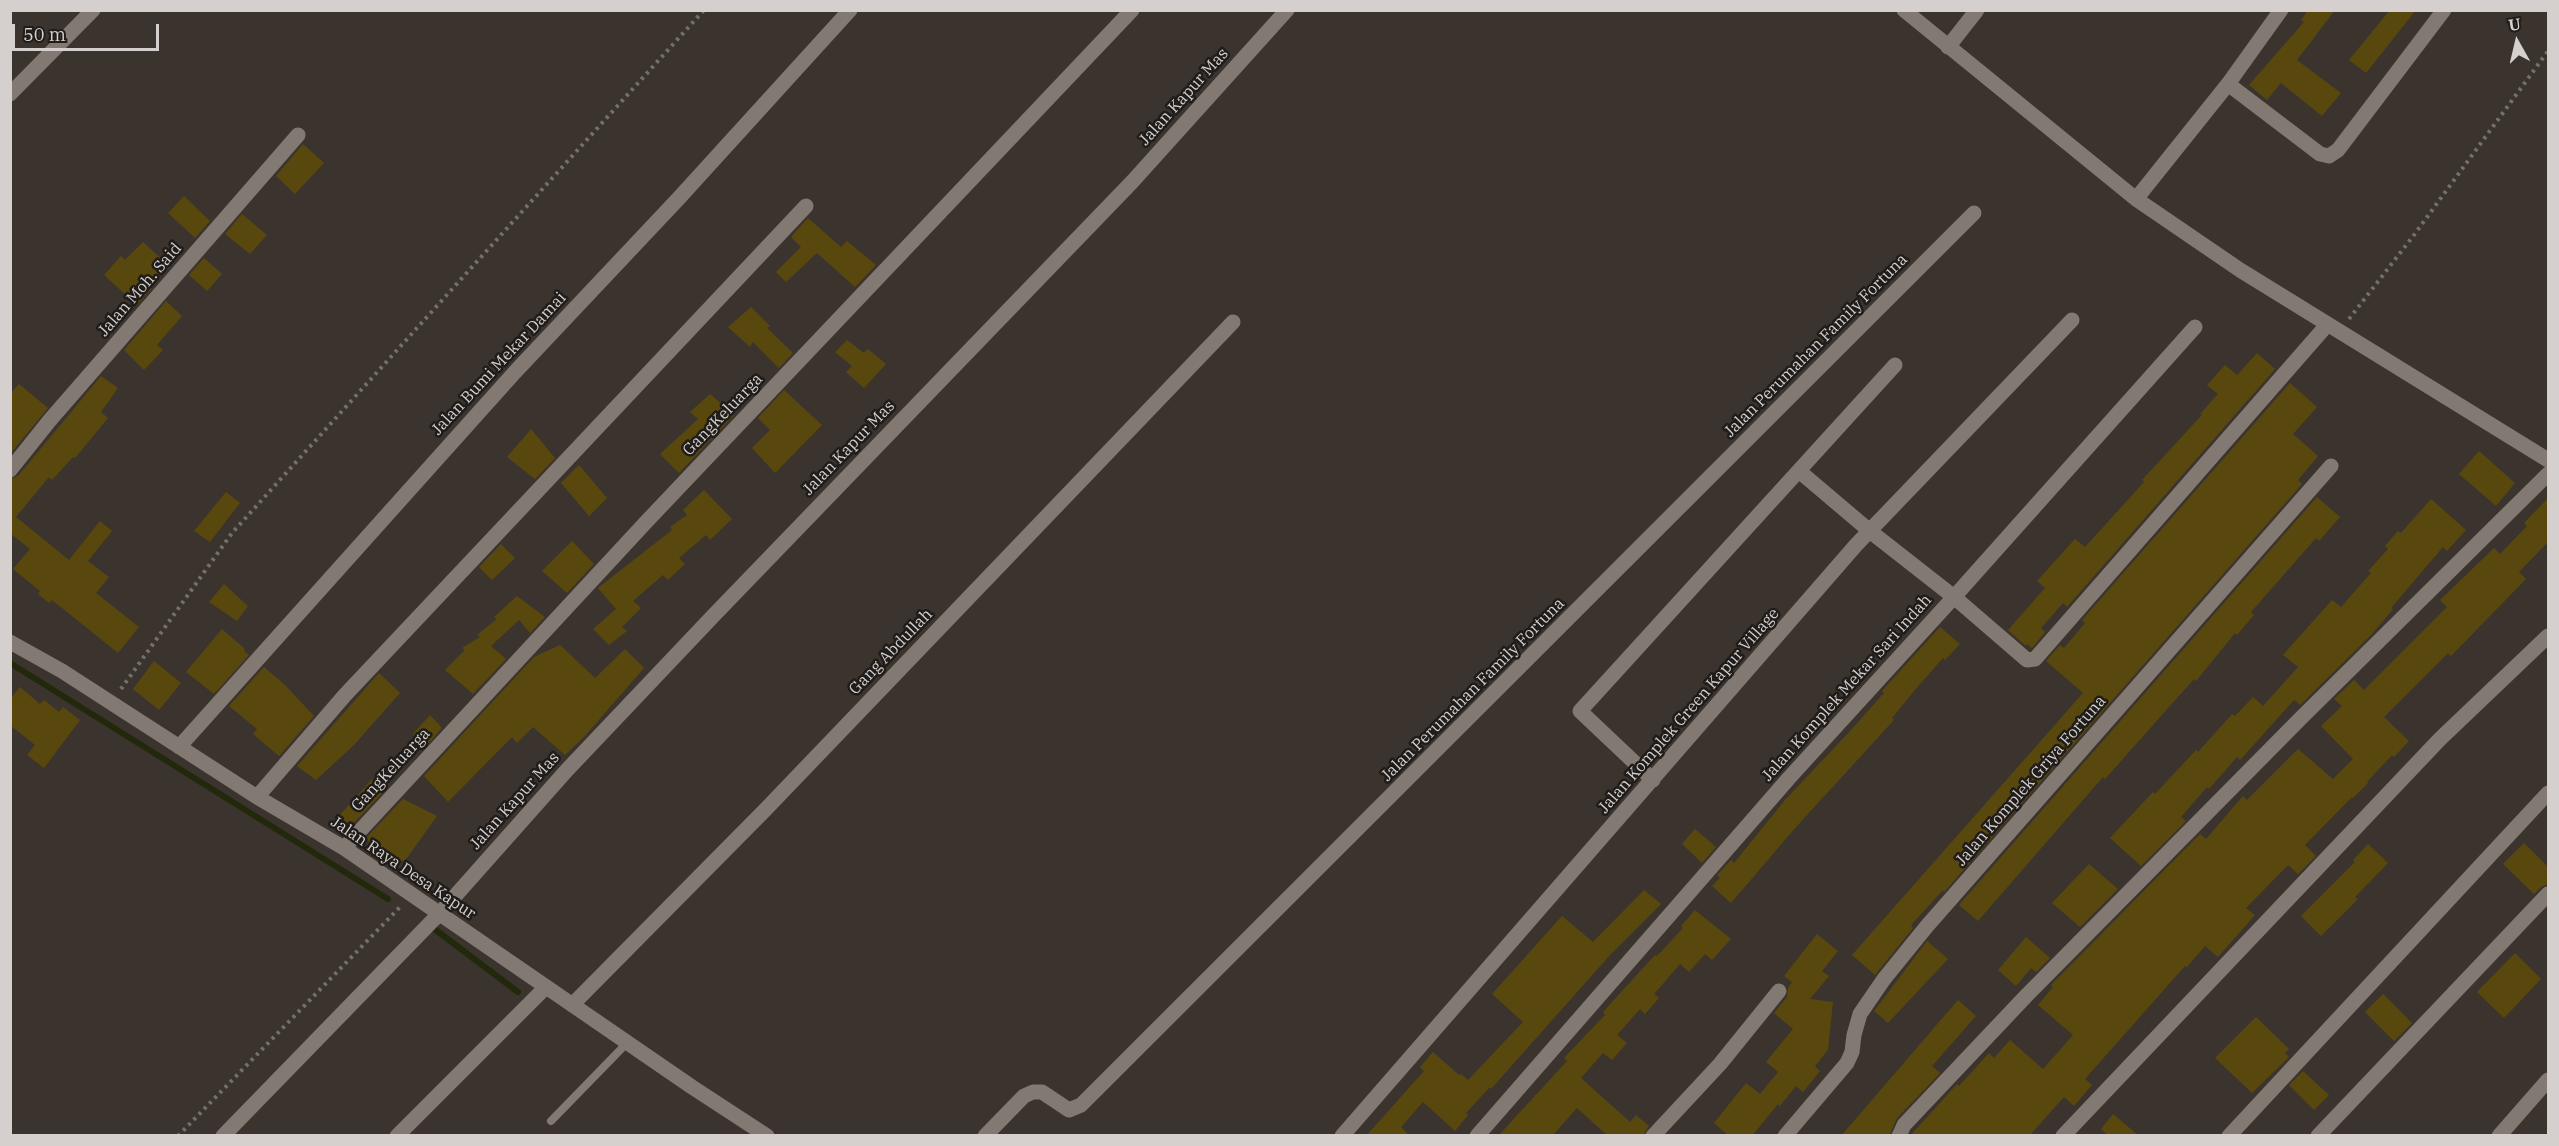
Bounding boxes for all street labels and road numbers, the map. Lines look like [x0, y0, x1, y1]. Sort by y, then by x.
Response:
street label: Jalan Kapur Mas [1135, 44, 1233, 150]
street label: Jalan Moh. Said [94, 239, 186, 341]
street label: Jalan Perumahan Family Fortuna [1720, 250, 1912, 442]
street label: Jalan Bumi Mekar Damai [428, 289, 570, 439]
street label: GangKeluarga [679, 370, 767, 460]
street label: Jalan Kapur Mas [799, 397, 899, 499]
street label: Jalan Komplek Mekar Sari Indah [1758, 591, 1936, 785]
street label: Jalan Perumahan Family Fortuna [1377, 594, 1569, 786]
street label: Jalan Komplek Green Kapur Village [1595, 604, 1783, 818]
street label: Gang Abdullah [845, 605, 937, 699]
street label: Jalan Komplek Griya Fortuna [1952, 692, 2110, 870]
street label: GangKeluarga [348, 724, 434, 816]
street label: Jalan Kapur Mas [466, 748, 564, 854]
street label: Jalan Raya Desa Kapur [327, 812, 479, 924]

